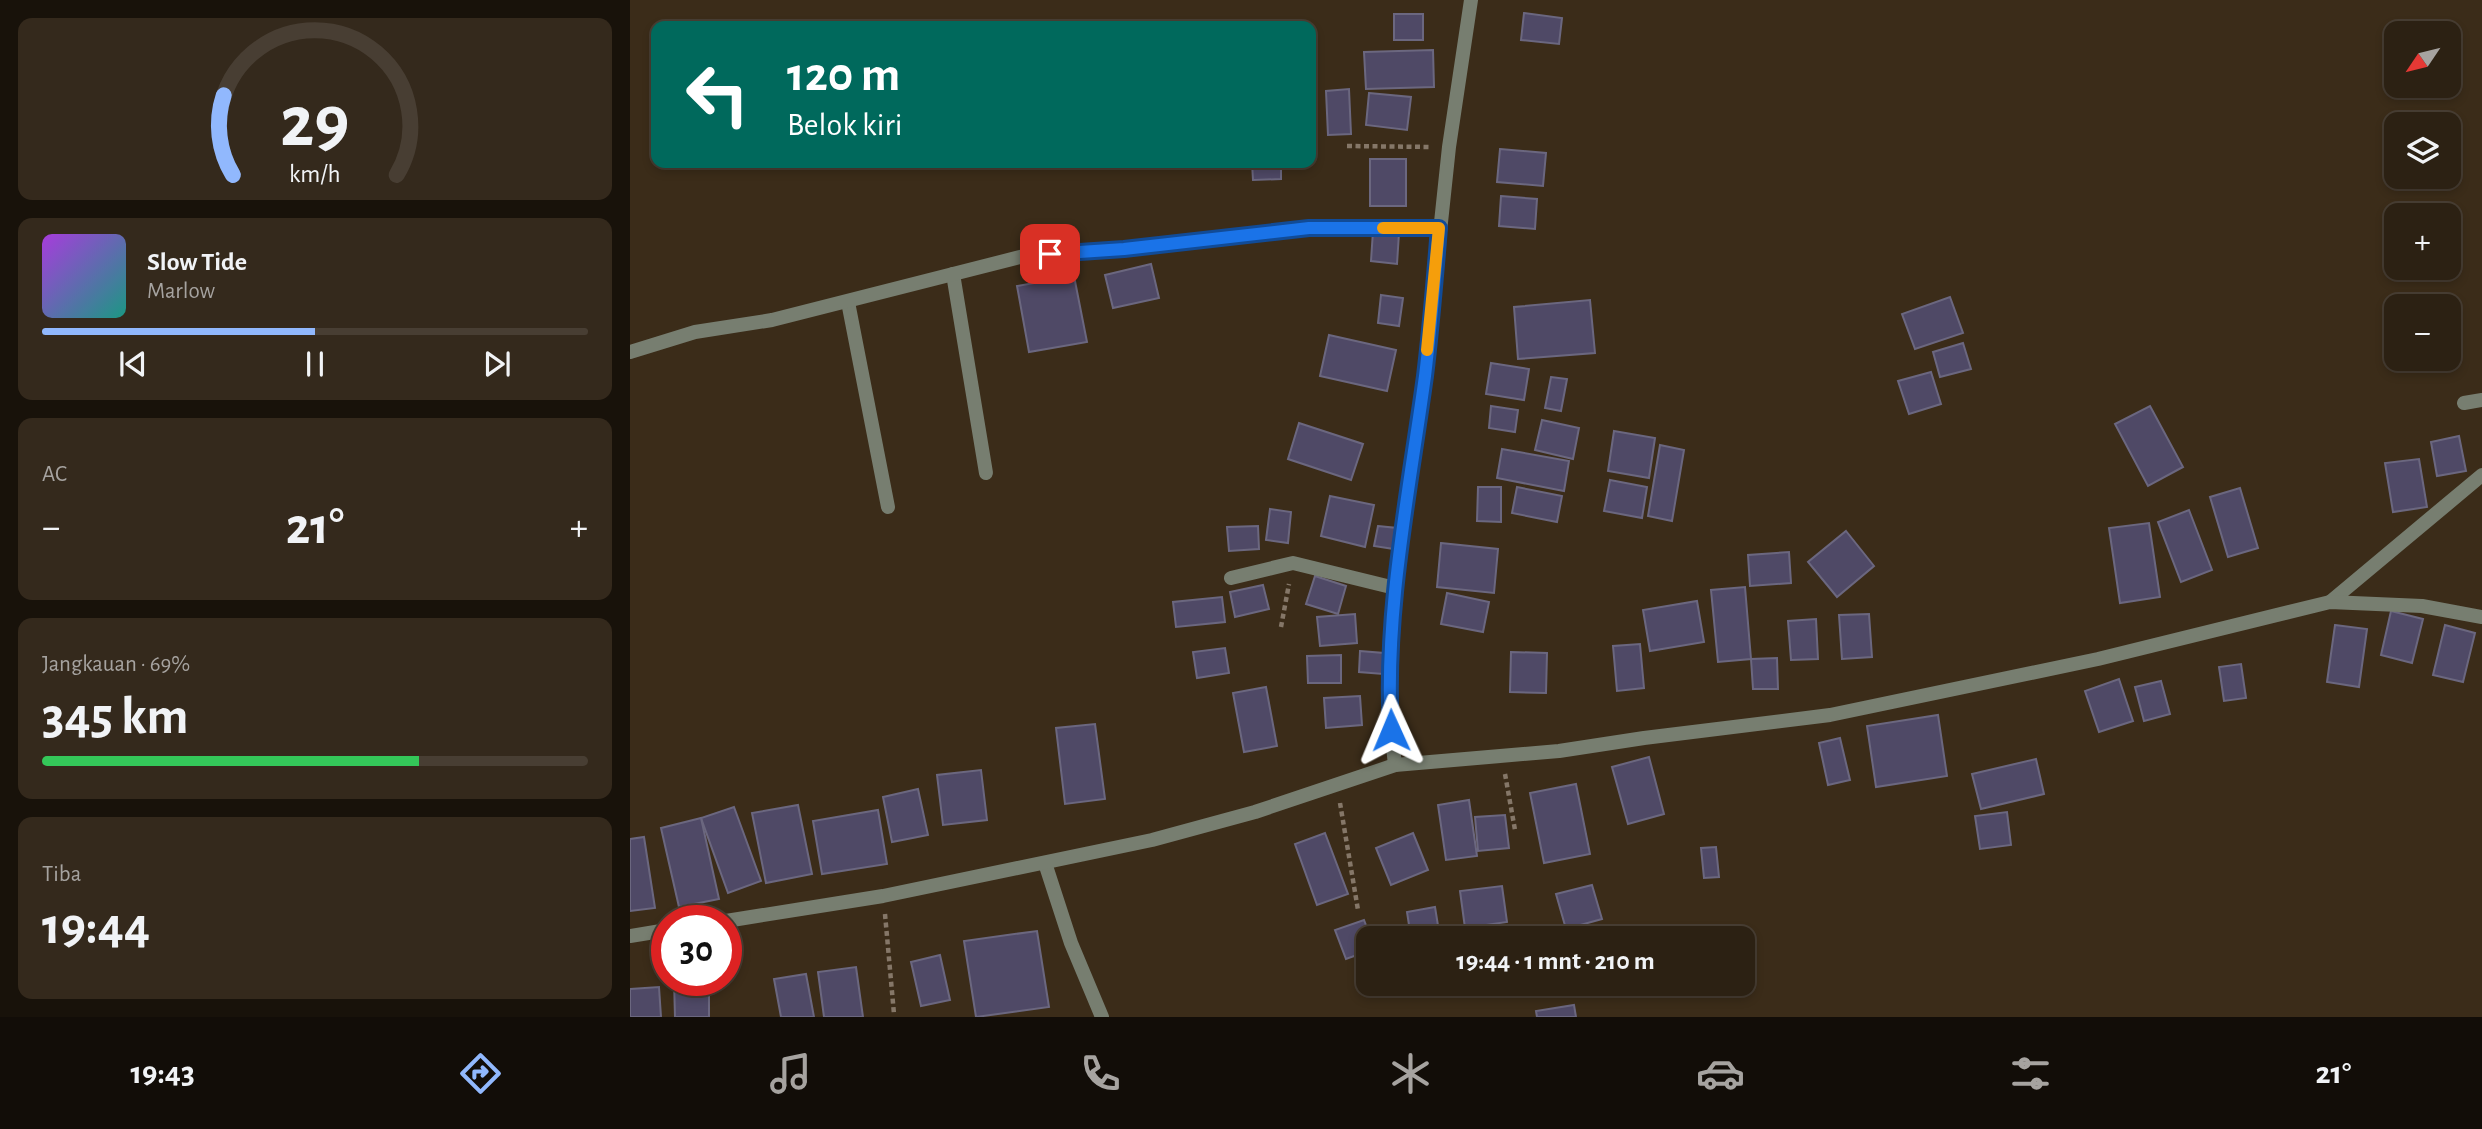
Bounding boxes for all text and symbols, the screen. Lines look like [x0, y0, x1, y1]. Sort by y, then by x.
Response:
north arrow [2384, 21, 2460, 98]
map controls [2384, 21, 2461, 371]
icon: left [672, 49, 763, 140]
text: 120 m [787, 51, 900, 100]
text: 29 [280, 87, 350, 160]
text: Belok kiri [787, 109, 903, 141]
button: layers [2384, 112, 2461, 189]
text: km/h [289, 162, 341, 187]
button: + [2384, 203, 2461, 280]
pin [1020, 224, 1080, 284]
icon: arrive [1031, 235, 1069, 273]
text: Slow Tide [147, 249, 247, 275]
text: Marlow [147, 280, 215, 303]
button: − [2384, 294, 2461, 371]
icon: previous [114, 345, 152, 383]
icon: pause [296, 345, 334, 383]
icon: next [478, 345, 516, 383]
text: AC [42, 463, 67, 486]
text: 21° [286, 501, 344, 553]
text: − [42, 509, 60, 547]
text: + [570, 509, 588, 547]
text: Jangkauan · 69% [42, 653, 190, 676]
text: 345 km [42, 691, 189, 743]
position arrow [1354, 693, 1428, 767]
text: Tiba [42, 863, 81, 886]
text: 19:44 [42, 901, 150, 953]
speed limit sign: 30 [651, 905, 742, 996]
text: 19:44 · 1 mnt · 210 m [1456, 948, 1655, 974]
icon: directions [456, 1049, 505, 1098]
icon: music [766, 1049, 815, 1098]
icon: phone [1076, 1049, 1125, 1098]
icon: climate [1386, 1049, 1435, 1098]
icon: car [1696, 1049, 1745, 1098]
icon: filters [2006, 1049, 2055, 1098]
text: 19:43 [130, 1057, 195, 1089]
text: 21° [2315, 1057, 2351, 1089]

